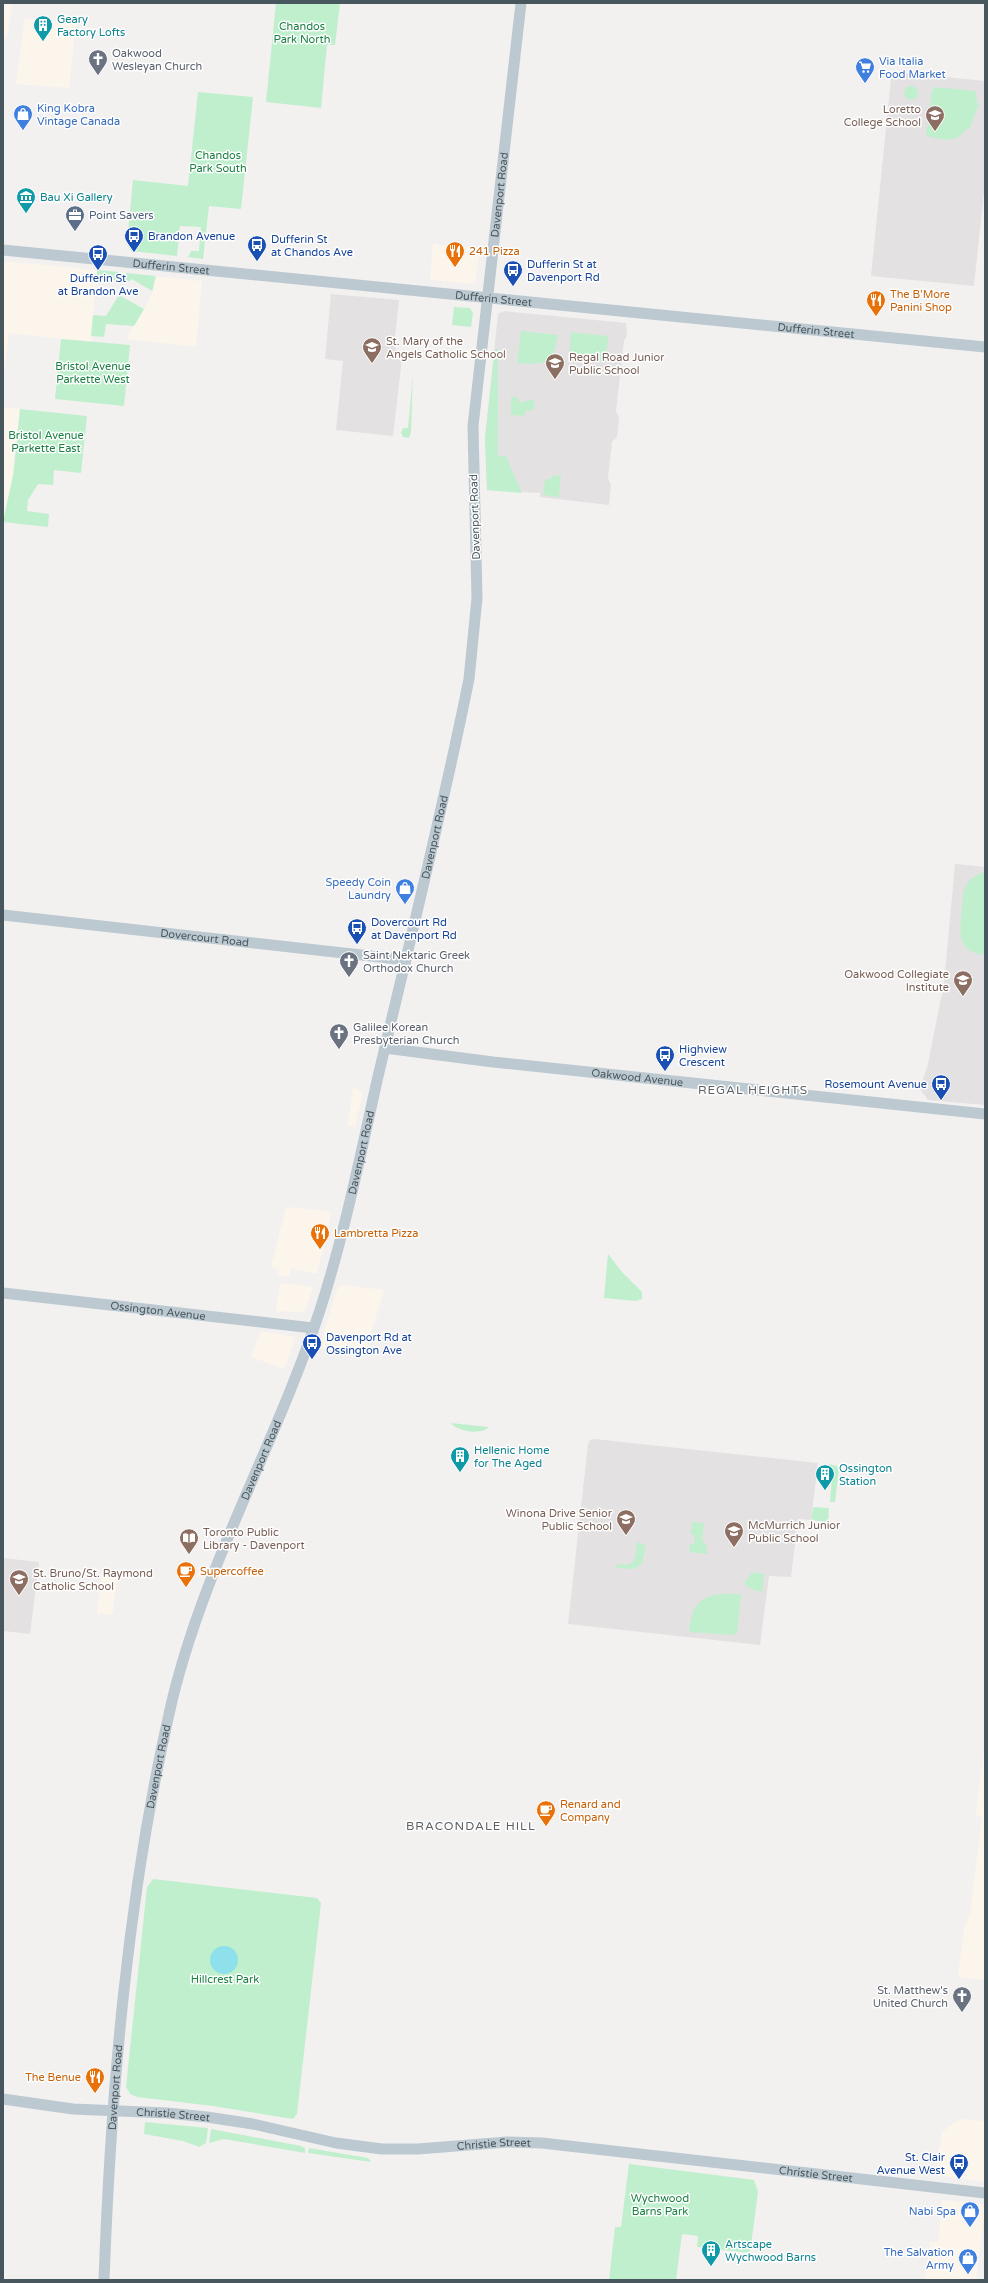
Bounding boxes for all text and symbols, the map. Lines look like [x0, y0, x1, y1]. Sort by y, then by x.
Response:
place label: Geary Factory Lofts [57, 13, 125, 39]
building icon: Geary Factory Lofts [32, 14, 54, 42]
park label: Chandos Park North [274, 20, 330, 46]
place label: Oakwood Wesleyan Church [112, 47, 202, 73]
church icon: Oakwood Wesleyan Church [87, 48, 109, 76]
place label: Via Italia Food Market [879, 55, 946, 81]
supermarket icon: Via Italia Food Market [854, 56, 876, 84]
place label: King Kobra Vintage Canada [37, 102, 120, 128]
shop icon: King Kobra Vintage Canada [12, 103, 34, 131]
place label: Loretto College School [844, 103, 921, 129]
school or university icon: Loretto College School [924, 104, 946, 132]
park label: Chandos Park South [189, 149, 247, 175]
street label: Davenport Road [488, 151, 511, 238]
museum icon: Bau Xi Gallery [15, 186, 37, 214]
place label: Bau Xi Gallery [40, 191, 113, 204]
office icon: Point Savers [64, 204, 86, 232]
place label: Point Savers [89, 209, 154, 222]
bus stop icon: Brandon Avenue [123, 225, 145, 253]
place label: Brandon Avenue [148, 230, 235, 243]
place label: Dufferin St at Chandos Ave [271, 233, 353, 259]
bus stop icon: Dufferin St at Chandos Ave [246, 234, 268, 262]
restaurant icon: 241 Pizza [444, 240, 466, 268]
bus stop icon: Dufferin St at Brandon Ave [87, 243, 109, 271]
place label: 241 Pizza [469, 245, 520, 258]
street label: Dufferin Street [132, 256, 210, 277]
place label: Dufferin St at Davenport Rd [527, 258, 600, 284]
bus stop icon: Dufferin St at Davenport Rd [502, 259, 524, 287]
place label: Dufferin St at Brandon Ave [58, 272, 138, 298]
street label: Dufferin Street [454, 288, 533, 309]
place label: The B’More Panini Shop [890, 288, 952, 314]
restaurant icon: The B’More Panini Shop [865, 289, 887, 317]
street label: Dufferin Street [777, 320, 855, 341]
place label: St. Mary of the Angels Catholic School [386, 335, 506, 361]
school or university icon: St. Mary of the Angels Catholic School [361, 336, 383, 364]
place label: Regal Road Junior Public School [569, 351, 665, 377]
school or university icon: Regal Road Junior Public School [544, 352, 566, 380]
park label: Bristol Avenue Parkette West [55, 360, 131, 386]
park label: Bristol Avenue Parkette East [8, 429, 84, 455]
street label: Davenport Road [467, 474, 483, 560]
street label: Davenport Road [419, 794, 450, 880]
place label: Speedy Coin Laundry [326, 876, 391, 902]
shop icon: Speedy Coin Laundry [394, 877, 416, 905]
place label: Dovercourt Rd at Davenport Rd [371, 916, 457, 942]
bus stop icon: Dovercourt Rd at Davenport Rd [346, 917, 368, 945]
street label: Dovercourt Road [160, 926, 250, 949]
place label: Saint Nektaric Greek Orthodox Church [363, 949, 470, 975]
church icon: Saint Nektaric Greek Orthodox Church [338, 950, 360, 978]
place label: Oakwood Collegiate Institute [844, 968, 949, 994]
school or university icon: Oakwood Collegiate Institute [952, 969, 974, 997]
place label: Galilee Korean Presbyterian Church [353, 1021, 460, 1047]
church icon: Galilee Korean Presbyterian Church [328, 1022, 350, 1050]
place label: Highview Crescent [679, 1043, 727, 1069]
bus stop icon: Highview Crescent [654, 1044, 676, 1072]
street label: Oakwood Avenue [591, 1066, 684, 1089]
bus stop icon: Rosemount Avenue [930, 1073, 952, 1101]
place label: Rosemount Avenue [824, 1078, 927, 1091]
district label: REGAL HEIGHTS [698, 1083, 808, 1097]
street label: Davenport Road [345, 1109, 377, 1196]
restaurant icon: Lambretta Pizza [309, 1222, 331, 1250]
place label: Lambretta Pizza [334, 1227, 418, 1240]
street label: Ossington Avenue [110, 1299, 206, 1322]
place label: Davenport Rd at Ossington Ave [326, 1331, 412, 1357]
bus stop icon: Davenport Rd at Ossington Ave [301, 1332, 323, 1360]
street label: Davenport Road [238, 1418, 284, 1502]
place label: Hellenic Home for The Aged [474, 1444, 549, 1470]
building icon: Hellenic Home for The Aged [449, 1445, 471, 1473]
place label: Ossington Station [839, 1462, 892, 1488]
building icon: Ossington Station [814, 1463, 836, 1491]
place label: Winona Drive Senior Public School [506, 1507, 613, 1533]
school or university icon: Winona Drive Senior Public School [615, 1508, 637, 1536]
place label: McMurrich Junior Public School [748, 1519, 841, 1545]
school or university icon: McMurrich Junior Public School [723, 1520, 745, 1548]
place label: Toronto Public Library - Davenport [203, 1526, 305, 1552]
library icon: Toronto Public Library - Davenport [178, 1527, 200, 1555]
cafe icon: Supercoffee [175, 1560, 197, 1588]
place label: Supercoffee [200, 1565, 264, 1578]
place label: St. Bruno/St. Raymond Catholic School [33, 1567, 153, 1593]
school or university icon: St. Bruno/St. Raymond Catholic School [8, 1568, 30, 1596]
street label: Davenport Road [143, 1723, 173, 1810]
place label: Renard and Company [560, 1798, 621, 1824]
cafe icon: Renard and Company [535, 1799, 557, 1827]
district label: BRACONDALE HILL [406, 1819, 536, 1833]
park label: Hillcrest Park [191, 1973, 259, 1986]
place label: St. Matthew's United Church [873, 1984, 948, 2010]
church icon: St. Matthew's United Church [951, 1985, 973, 2013]
street label: Davenport Road [105, 2044, 125, 2130]
restaurant icon: The Benue [84, 2066, 106, 2094]
place label: The Benue [25, 2071, 81, 2084]
street label: Christie Street [136, 2105, 211, 2124]
street label: Christie Street [456, 2135, 531, 2152]
place label: St. Clair Avenue West [876, 2151, 946, 2177]
bus stop icon: St. Clair Avenue West [948, 2152, 970, 2180]
street label: Christie Street [778, 2163, 853, 2185]
park label: Wychwood Barns Park [631, 2192, 689, 2218]
shop icon: Nabi Spa [959, 2200, 981, 2228]
place label: Nabi Spa [909, 2205, 956, 2218]
place label: Artscape Wychwood Barns [725, 2238, 816, 2264]
building icon: Artscape Wychwood Barns [700, 2239, 722, 2267]
place label: The Salvation Army [884, 2246, 954, 2272]
shop icon: The Salvation Army [957, 2247, 979, 2275]

